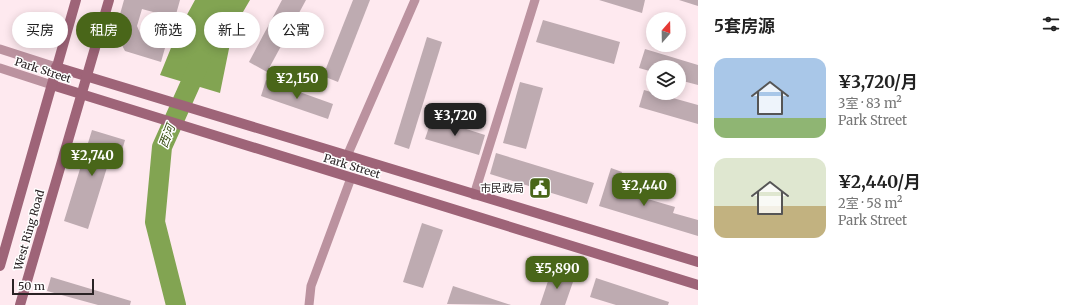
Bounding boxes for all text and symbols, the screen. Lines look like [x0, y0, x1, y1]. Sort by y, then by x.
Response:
chip: 买房 [12, 12, 68, 48]
chip: 租房 [76, 12, 132, 48]
chip: 筛选 [140, 12, 196, 48]
chip: 新上 [204, 12, 260, 48]
chip: 公寓 [268, 12, 324, 48]
north arrow [646, 12, 686, 52]
map controls [646, 12, 686, 100]
icon: filters [1040, 13, 1062, 35]
text: 5套房源 [714, 15, 775, 37]
street label: Park Street [13, 54, 74, 86]
button: layers [646, 60, 686, 100]
pin: ¥2,150 [264, 66, 330, 100]
text: ¥2,150 [276, 70, 319, 87]
text: ¥3,720/月 [838, 71, 918, 93]
icon: home [746, 74, 794, 122]
text: 3室 · 83 m² [838, 95, 902, 112]
pin: ¥3,720 [422, 103, 488, 137]
text: ¥3,720 [433, 107, 477, 124]
text: Park Street [838, 112, 907, 129]
water label: 西河 [155, 120, 179, 150]
pin: ¥2,740 [59, 143, 125, 177]
text: ¥2,740 [70, 147, 114, 164]
street label: Park Street [322, 151, 383, 181]
text: ¥2,440/月 [838, 171, 921, 193]
pin: ¥2,440 [611, 173, 677, 207]
icon: home [746, 174, 794, 222]
public building icon: 市民政局 [527, 175, 553, 201]
text: ¥2,440 [621, 177, 667, 194]
place label: 市民政局 [480, 181, 524, 195]
street label: West Ring Road [11, 188, 47, 273]
text: 2室 · 58 m² [838, 195, 902, 212]
text: Park Street [838, 212, 907, 229]
pin: ¥5,890 [524, 256, 590, 290]
text: ¥5,890 [534, 260, 580, 277]
scale bar [12, 277, 94, 296]
text: 50 m [18, 279, 45, 293]

